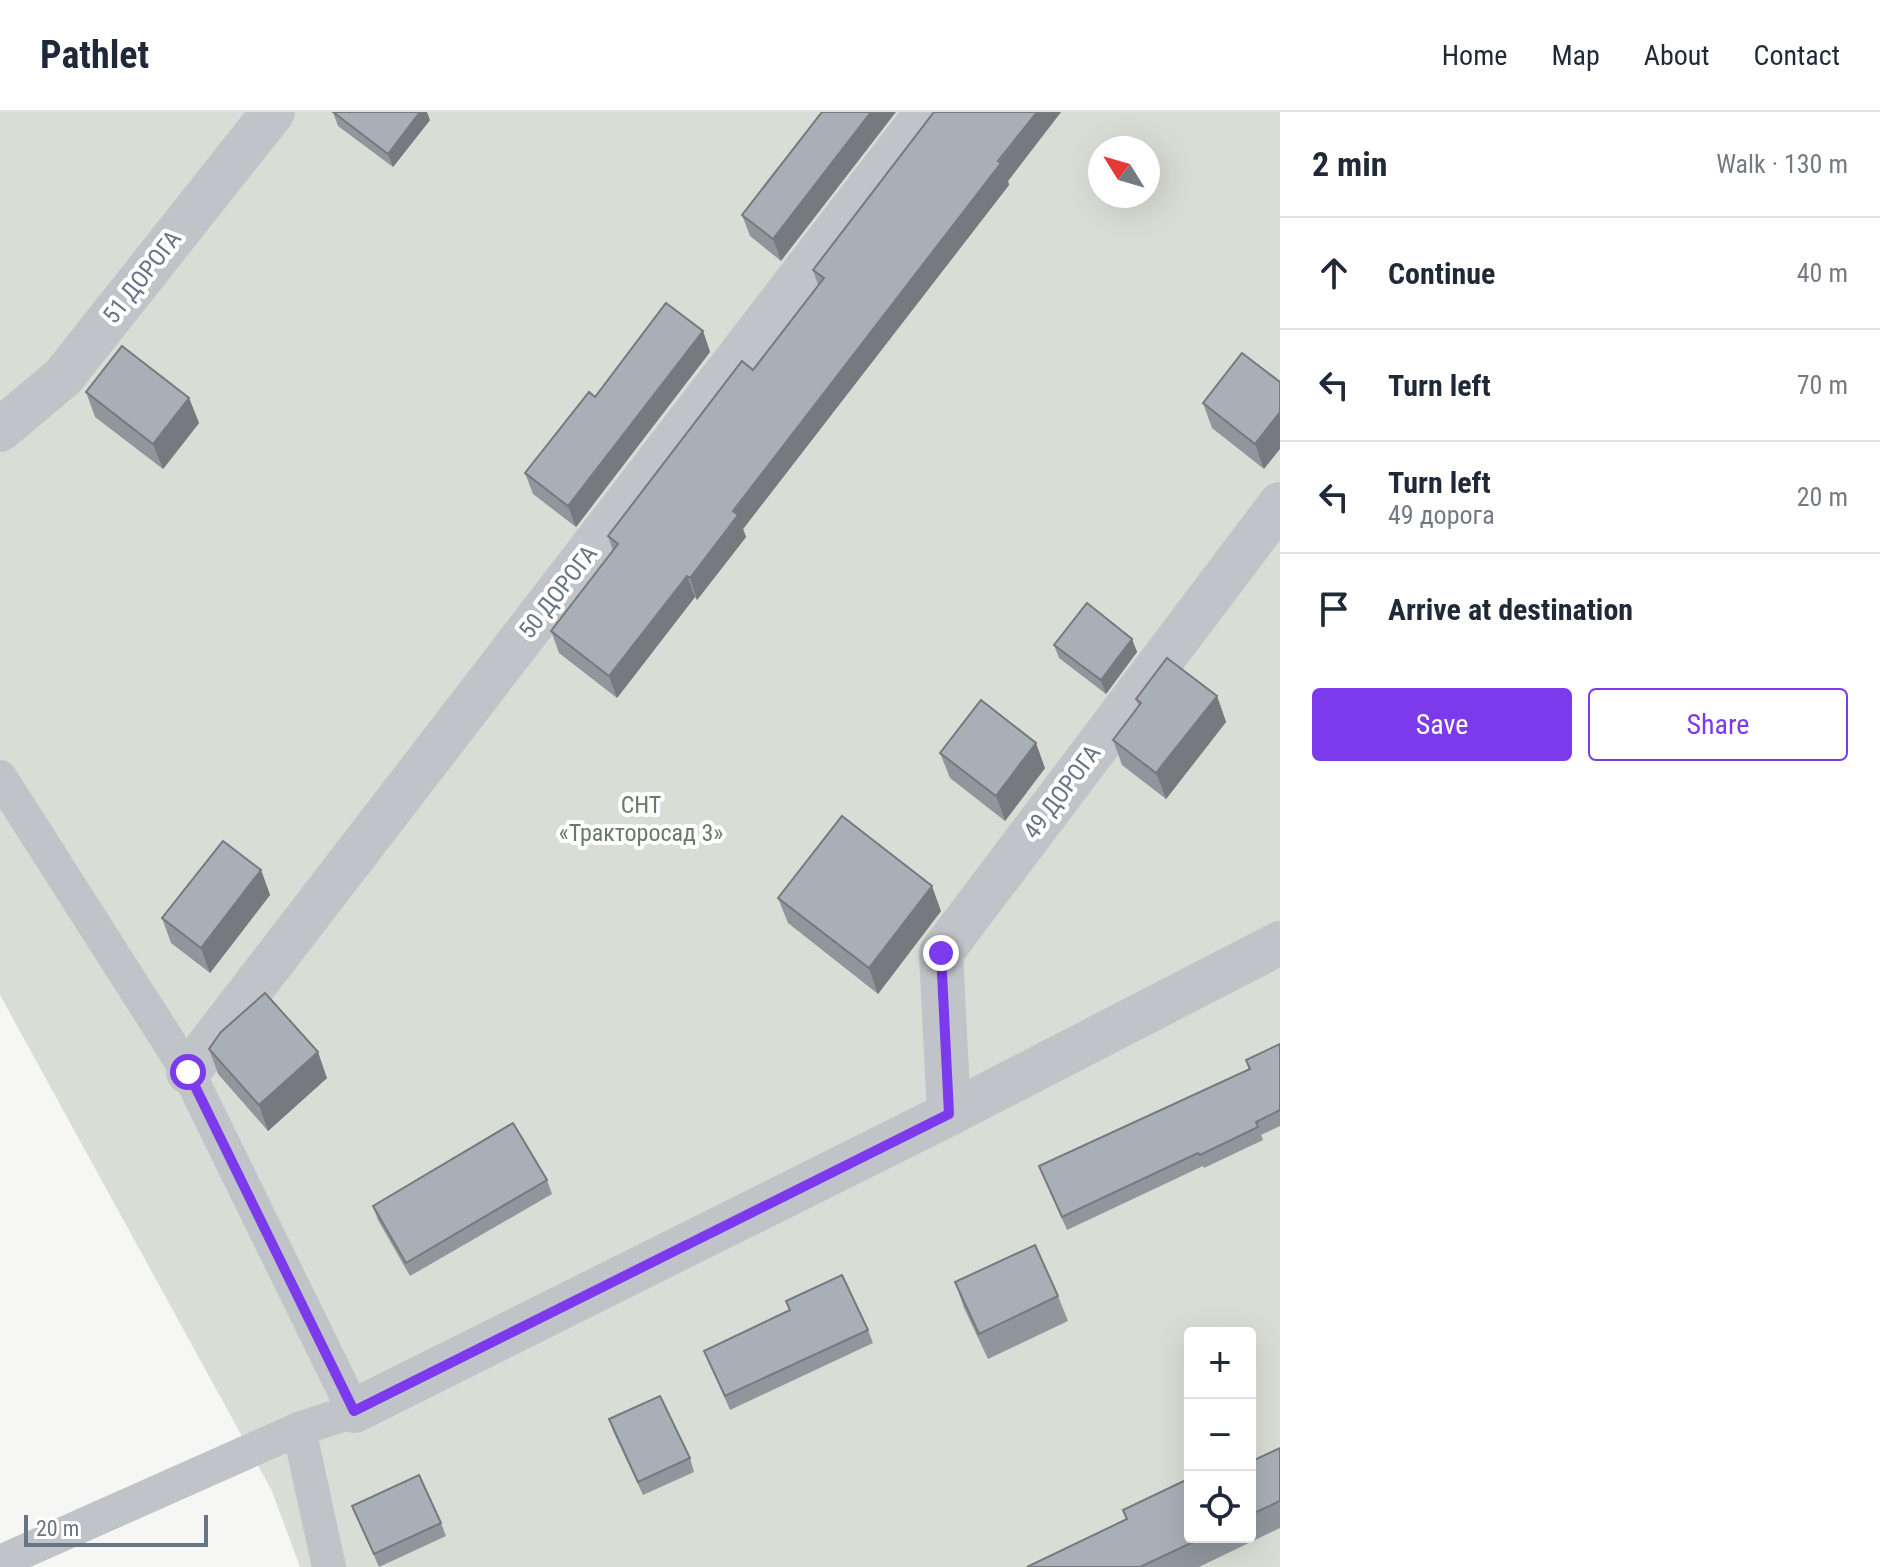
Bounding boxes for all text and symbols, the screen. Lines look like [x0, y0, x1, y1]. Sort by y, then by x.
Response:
text: Pathlet [40, 33, 149, 77]
text: Home [1442, 39, 1507, 72]
text: Map [1551, 39, 1600, 72]
text: About [1644, 39, 1710, 72]
text: Contact [1754, 39, 1840, 72]
north arrow [1088, 136, 1160, 208]
text: 2 min [1312, 144, 1388, 184]
text: Walk · 130 m [1716, 149, 1848, 179]
street label: 51 ДОРОГА [97, 225, 187, 329]
icon: ahead [1312, 251, 1356, 295]
text: Continue [1388, 256, 1495, 291]
text: 40 m [1797, 258, 1848, 288]
icon: left [1312, 363, 1356, 407]
text: Turn left [1388, 368, 1491, 403]
text: 70 m [1797, 370, 1848, 400]
text: Turn left [1388, 465, 1491, 500]
icon: left [1312, 475, 1356, 519]
text: 20 m [1797, 482, 1848, 512]
text: 49 дорога [1388, 500, 1495, 530]
street label: 50 ДОРОГА [513, 540, 603, 644]
icon: arrive [1312, 587, 1356, 631]
text: Arrive at destination [1388, 592, 1633, 627]
button: Save [1312, 688, 1572, 761]
button: Share [1588, 688, 1848, 761]
street label: 49 ДОРОГА [1018, 739, 1106, 844]
park label: СНТ «Тракторосад 3» [559, 791, 723, 847]
route end [923, 935, 959, 971]
route start [170, 1054, 206, 1090]
map controls [1184, 1327, 1256, 1543]
button: + [1184, 1327, 1256, 1399]
button: − [1184, 1399, 1256, 1471]
button: locate [1184, 1471, 1256, 1543]
scale bar [24, 1511, 208, 1547]
text: 20 m [36, 1516, 79, 1541]

